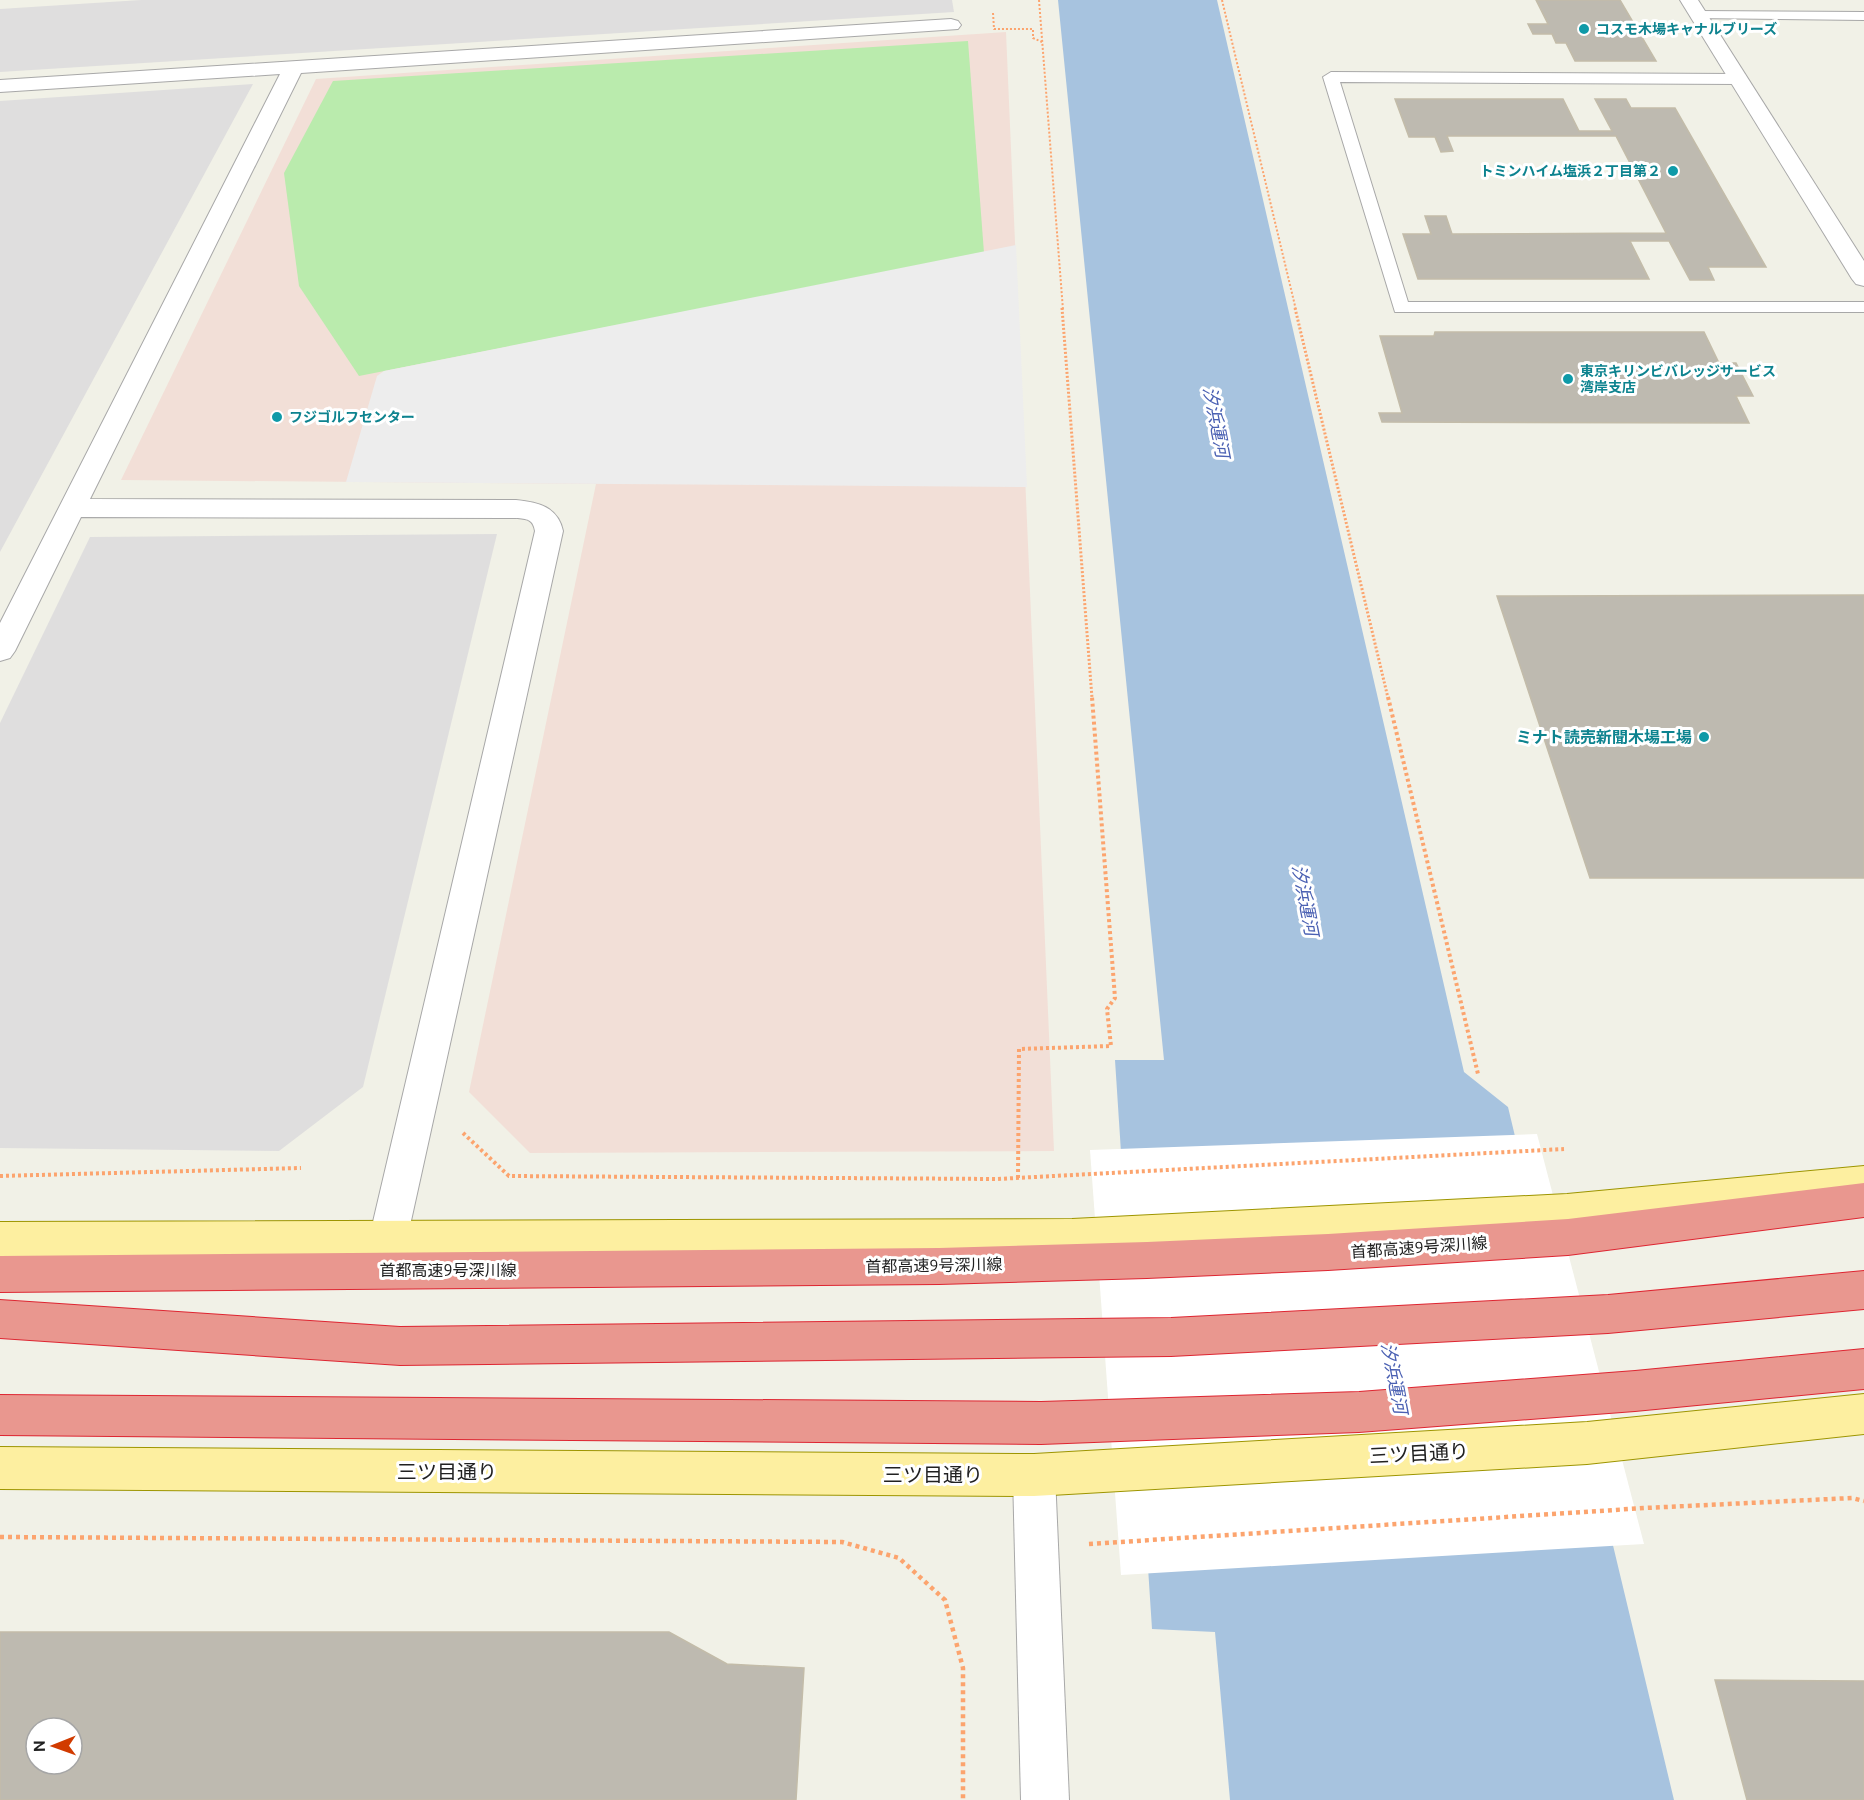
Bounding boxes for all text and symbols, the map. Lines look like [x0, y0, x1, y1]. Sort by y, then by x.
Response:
place label: コスモ木場キャナルブリーズ [1596, 21, 1777, 37]
marker: コスモ木場キャナルブリーズ [1577, 22, 1591, 36]
place label: トミンハイム塩浜２丁目第２ [1480, 163, 1661, 179]
marker: トミンハイム塩浜２丁目第２ [1666, 164, 1680, 178]
place label: 東京キリンビバレッジサービス 湾岸支店 [1580, 363, 1776, 395]
marker: 東京キリンビバレッジサービス 湾岸支店 [1561, 372, 1575, 386]
water label: 汐浜運河 [1200, 385, 1234, 462]
place label: フジゴルフセンター [289, 409, 415, 425]
marker: フジゴルフセンター [270, 410, 284, 424]
place label: ミナト読売新聞木場工場 [1516, 728, 1692, 746]
marker: ミナト読売新聞木場工場 [1697, 730, 1711, 744]
water label: 汐浜運河 [1289, 863, 1323, 940]
street label: 首都高速9号深川線 [1350, 1233, 1488, 1261]
street label: 首都高速9号深川線 [865, 1255, 1003, 1275]
street label: 首都高速9号深川線 [379, 1261, 517, 1279]
water label: 汐浜運河 [1378, 1341, 1412, 1418]
street label: 三ツ目通り [1368, 1439, 1470, 1467]
street label: 三ツ目通り [397, 1460, 497, 1483]
street label: 三ツ目通り [883, 1463, 983, 1486]
north arrow [24, 1716, 84, 1776]
text: N [30, 1740, 48, 1752]

